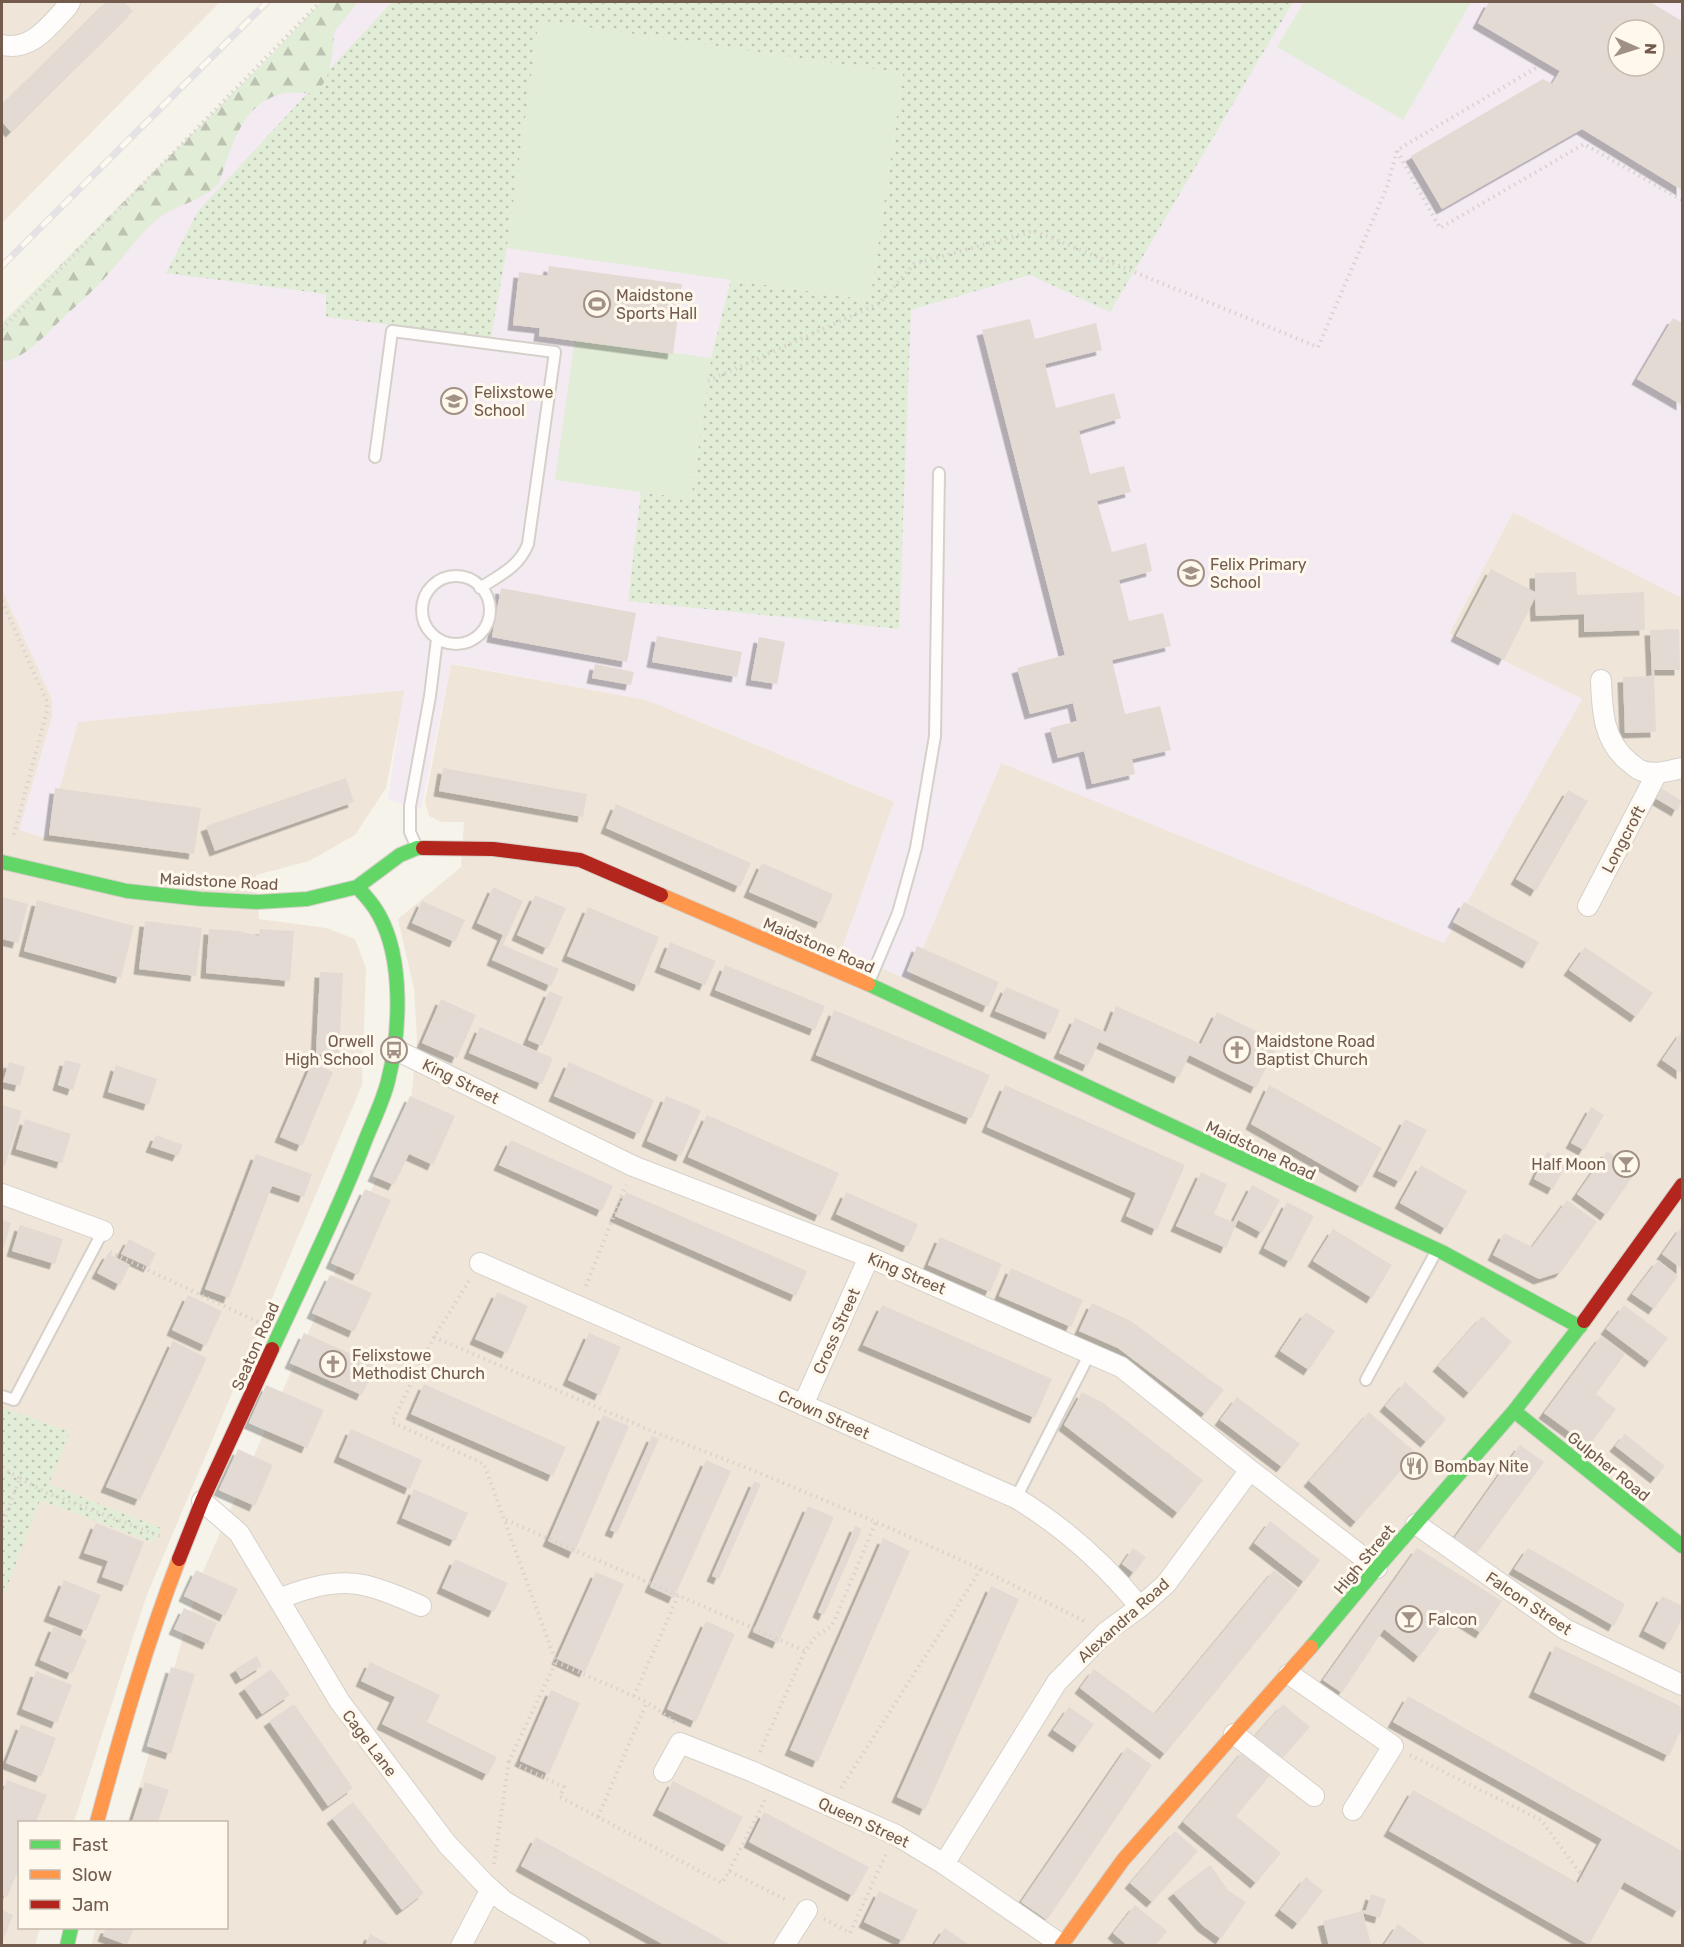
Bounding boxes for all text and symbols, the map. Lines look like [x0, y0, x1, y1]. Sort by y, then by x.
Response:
north arrow [1606, 18, 1666, 78]
text: N [1641, 43, 1660, 55]
place label: Maidstone Sports Hall [616, 286, 697, 323]
sports icon: Maidstone Sports Hall [582, 289, 612, 319]
place label: Felixstowe School [474, 383, 553, 420]
school or university icon: Felixstowe School [439, 386, 469, 416]
place label: Felix Primary School [1210, 555, 1307, 592]
school or university icon: Felix Primary School [1176, 558, 1206, 588]
street label: Longcroft [1598, 802, 1649, 876]
street label: Maidstone Road [159, 869, 279, 894]
street label: Maidstone Road [760, 913, 877, 977]
place label: Orwell High School [285, 1032, 374, 1069]
place label: Maidstone Road Baptist Church [1256, 1032, 1375, 1069]
bus stop icon: Orwell High School [379, 1035, 409, 1065]
church icon: Maidstone Road Baptist Church [1222, 1035, 1252, 1065]
street label: King Street [419, 1055, 502, 1108]
street label: Maidstone Road [1203, 1117, 1319, 1184]
bar icon: Half Moon [1611, 1149, 1641, 1179]
place label: Half Moon [1531, 1155, 1606, 1174]
street label: King Street [865, 1249, 949, 1298]
street label: Cross Street [809, 1285, 864, 1377]
street label: Seaton Road [228, 1299, 283, 1393]
place label: Felixstowe Methodist Church [352, 1346, 485, 1383]
church icon: Felixstowe Methodist Church [318, 1349, 348, 1379]
street label: Crown Street [775, 1386, 873, 1443]
street label: Gulpher Road [1564, 1427, 1654, 1505]
restaurant icon: Bombay Nite [1399, 1451, 1429, 1481]
place label: Bombay Nite [1434, 1457, 1529, 1476]
street label: High Street [1330, 1521, 1399, 1598]
street label: Falcon Street [1482, 1568, 1575, 1639]
street label: Alexandra Road [1074, 1574, 1173, 1666]
bar icon: Falcon [1394, 1604, 1424, 1634]
place label: Falcon [1428, 1610, 1477, 1629]
street label: Cage Lane [338, 1706, 401, 1780]
street label: Queen Street [815, 1793, 912, 1852]
legend [18, 1821, 228, 1929]
text: Fast [72, 1834, 108, 1856]
text: Slow [72, 1864, 112, 1886]
text: Jam [72, 1894, 109, 1916]

